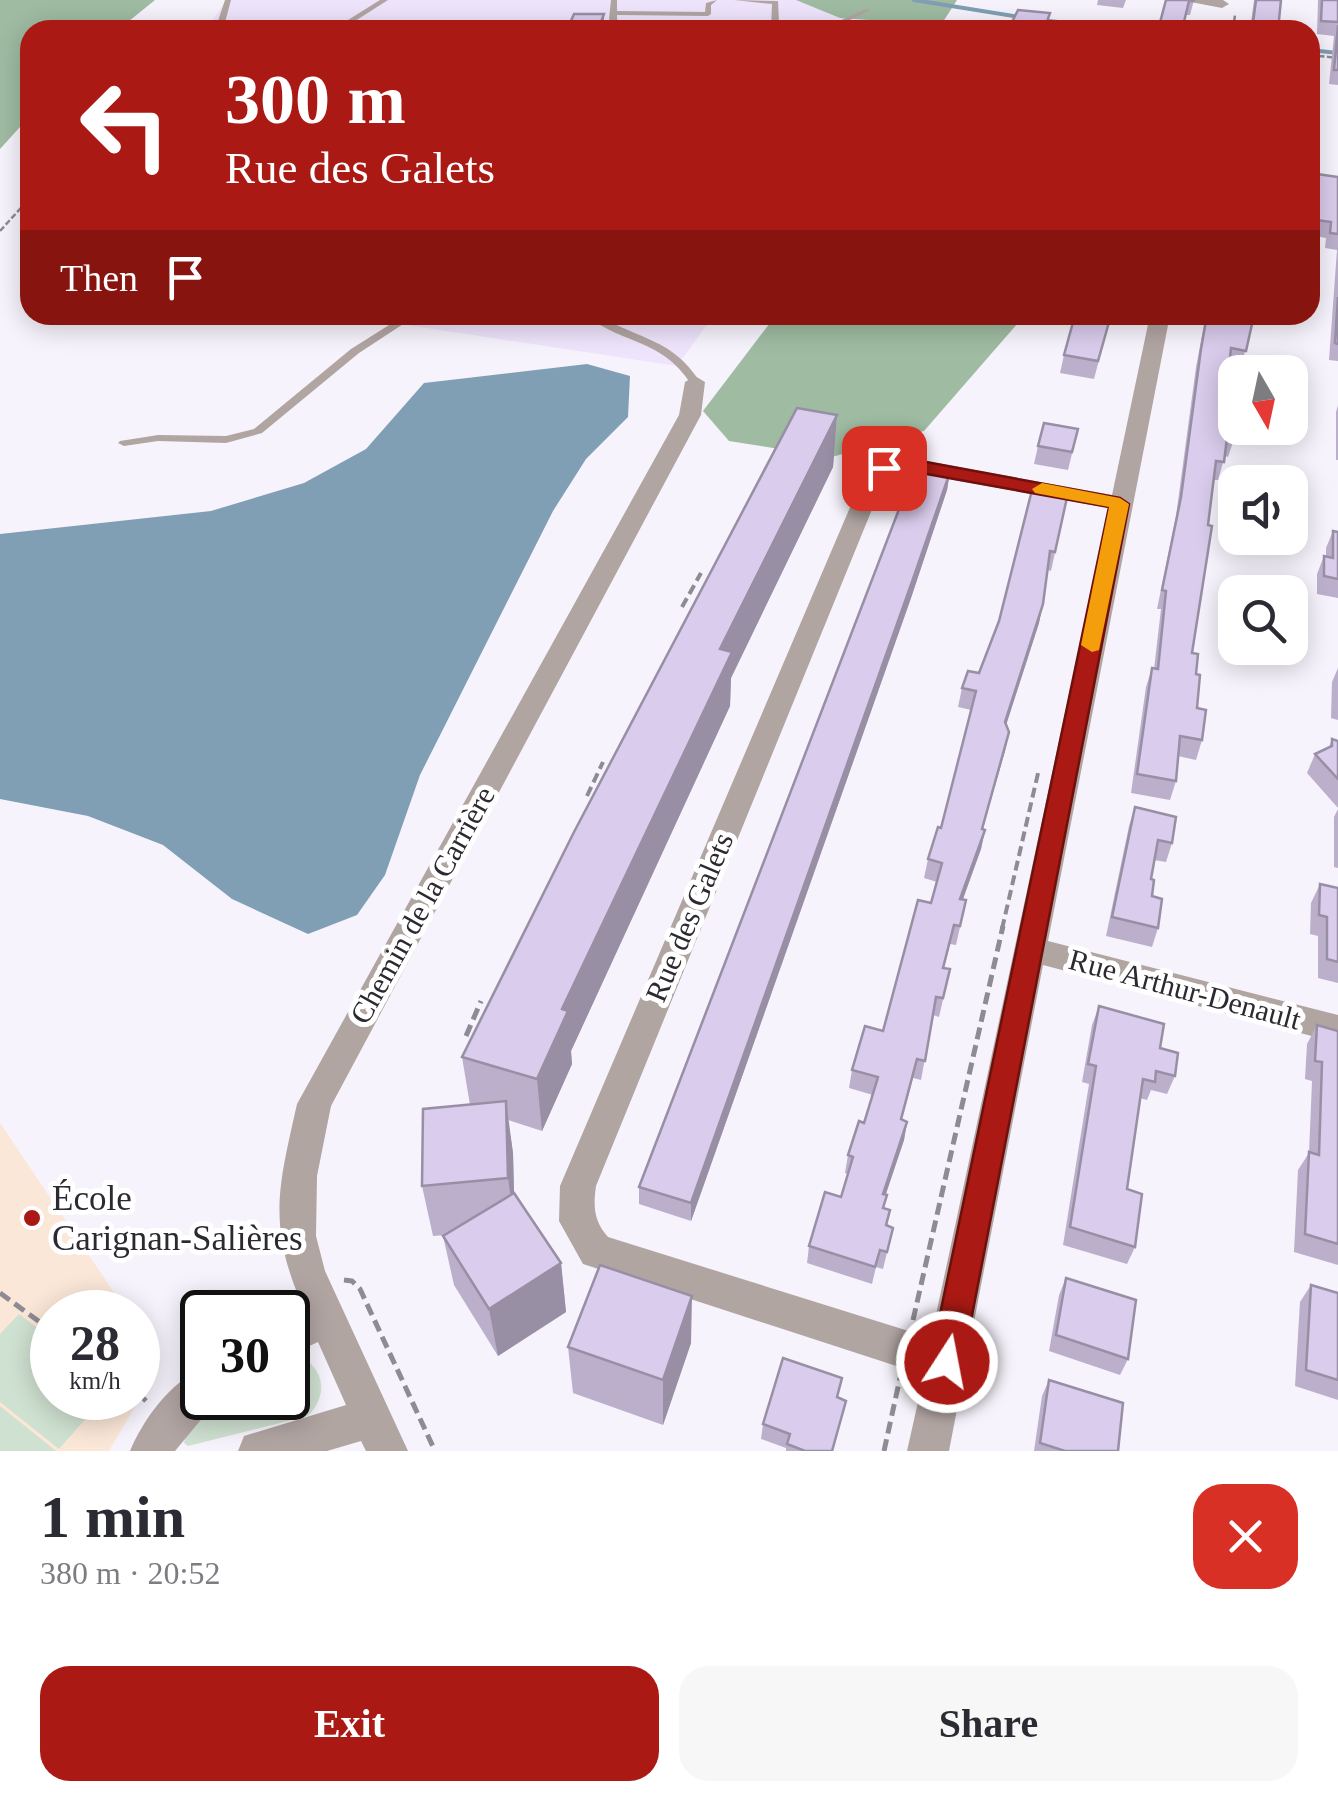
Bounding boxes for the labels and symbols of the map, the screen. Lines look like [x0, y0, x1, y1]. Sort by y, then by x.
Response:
north arrow [1218, 355, 1308, 445]
pin [842, 426, 927, 511]
street label: Chemin de la Carrière [343, 781, 501, 1029]
street label: Rue des Galets [639, 828, 739, 1006]
street label: Rue Arthur-Denault [1066, 942, 1305, 1036]
place label: École Carignan-Salières [52, 1179, 303, 1258]
marker: École Carignan-Salières [21, 1207, 43, 1229]
speed limit sign: 30 [180, 1290, 310, 1420]
position arrow [895, 1310, 999, 1414]

